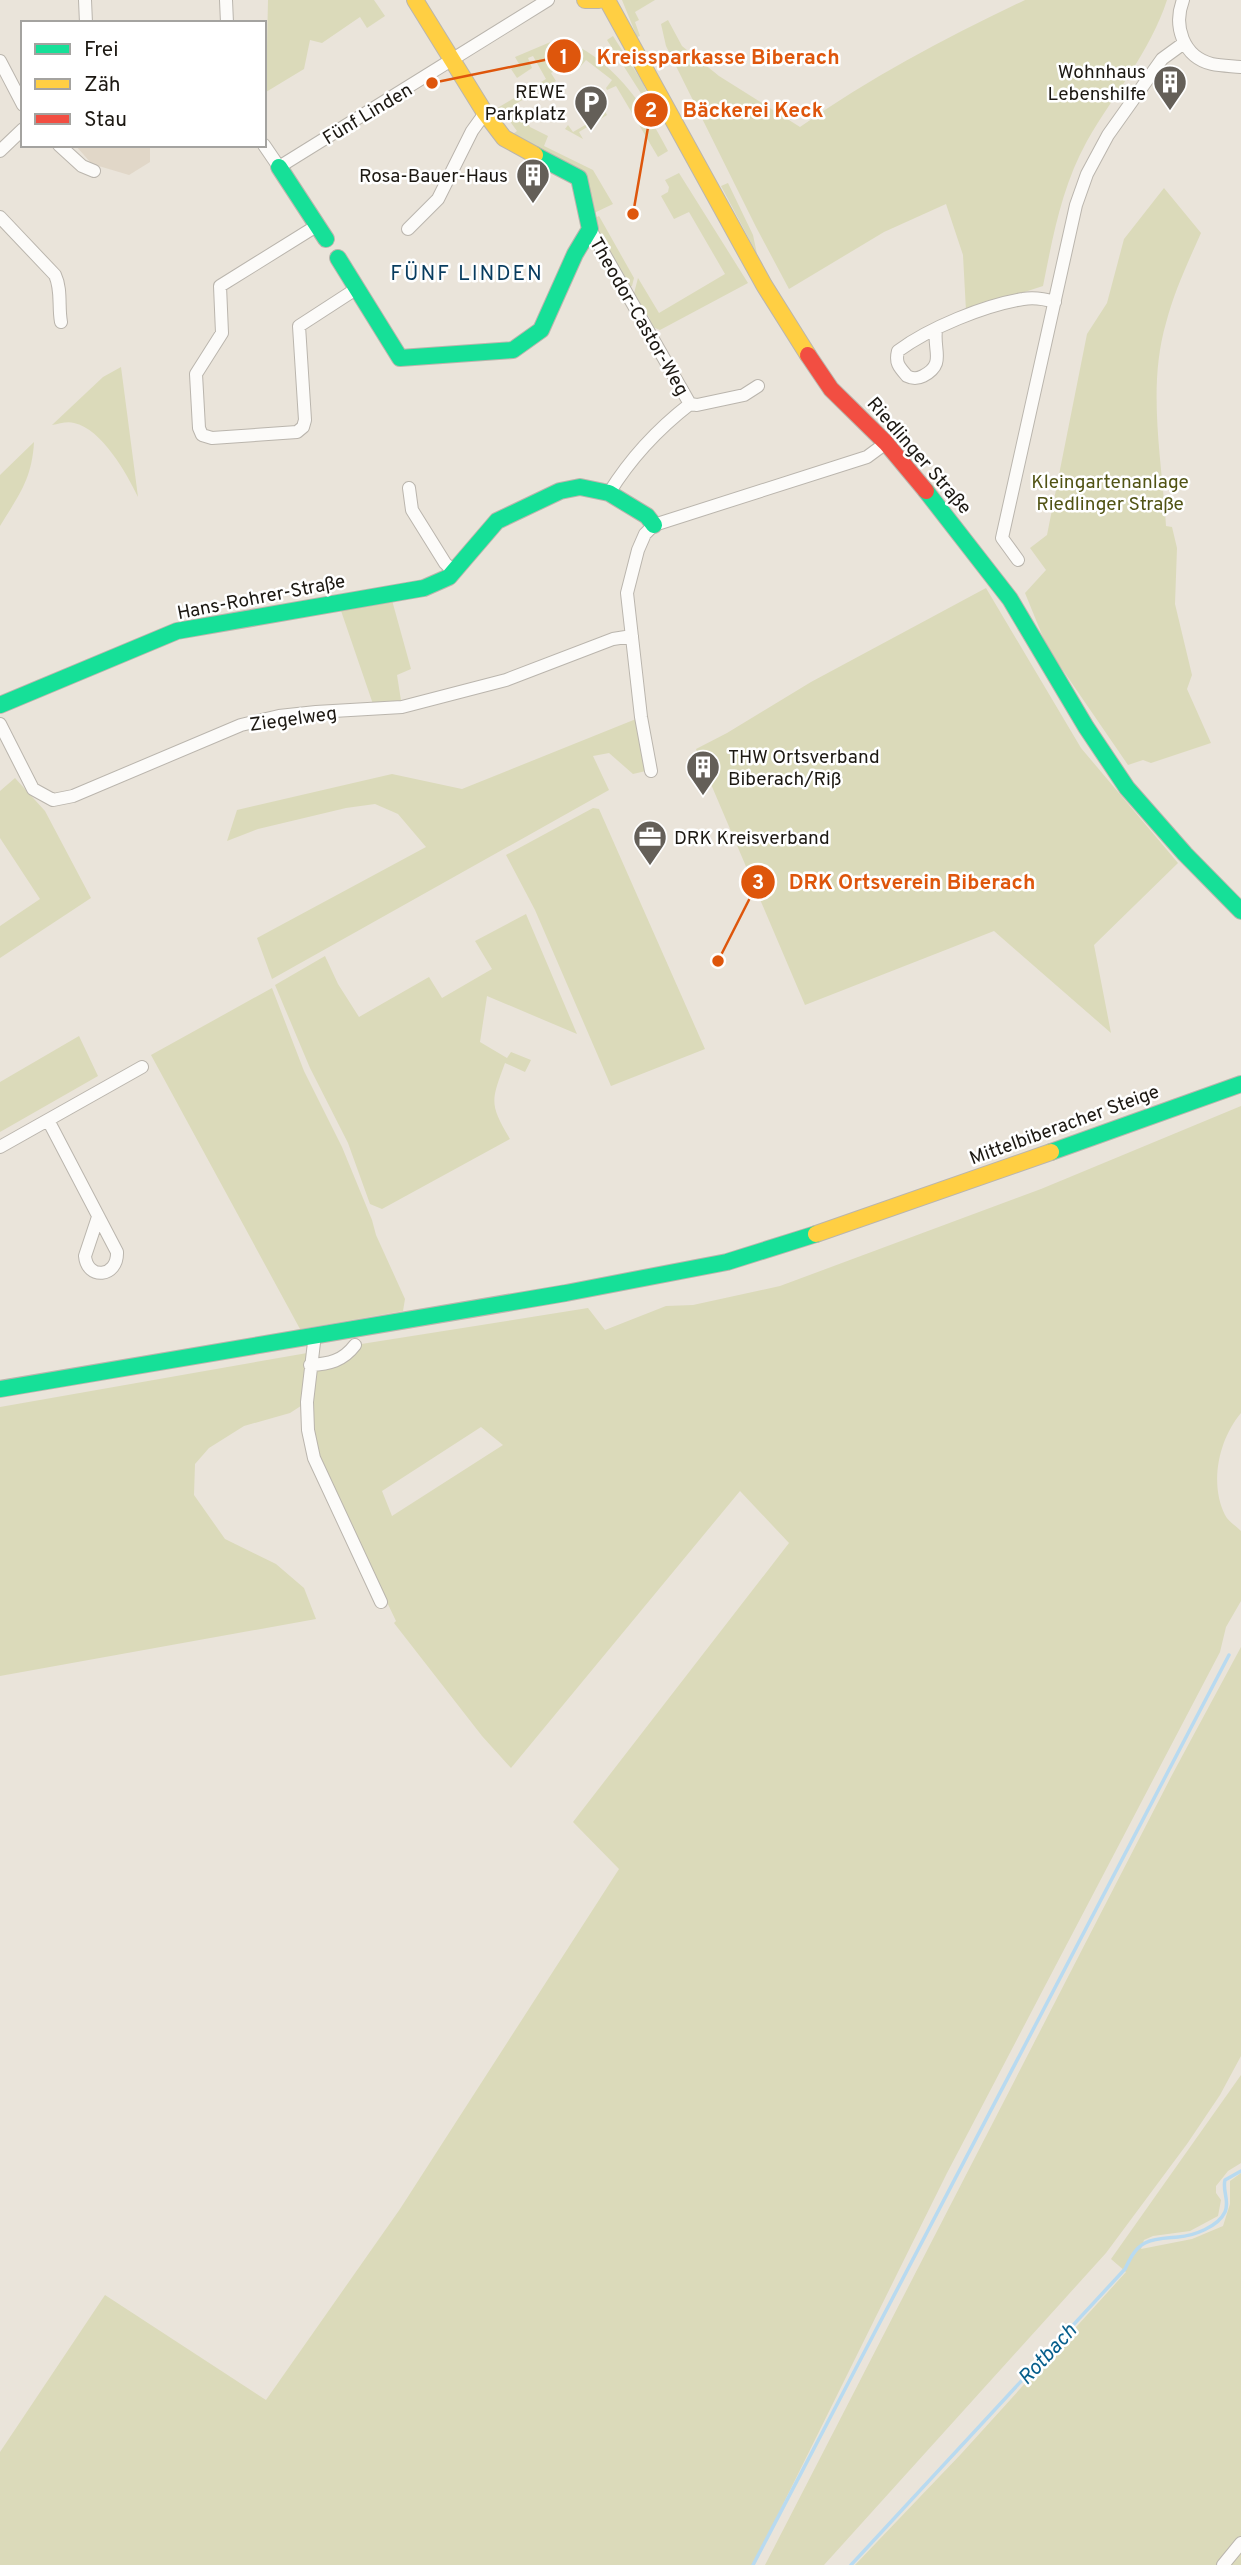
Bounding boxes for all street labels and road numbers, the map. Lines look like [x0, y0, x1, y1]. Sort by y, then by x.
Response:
street label: Fünf Linden [319, 79, 417, 151]
street label: Theodor-Castor-Weg [583, 234, 693, 400]
street label: Riedlinger Straße [861, 393, 976, 520]
street label: Hans-Rohrer-Straße [175, 570, 347, 626]
street label: Ziegelweg [248, 702, 339, 738]
street label: Mittelbiberacher Steige [967, 1080, 1163, 1171]

